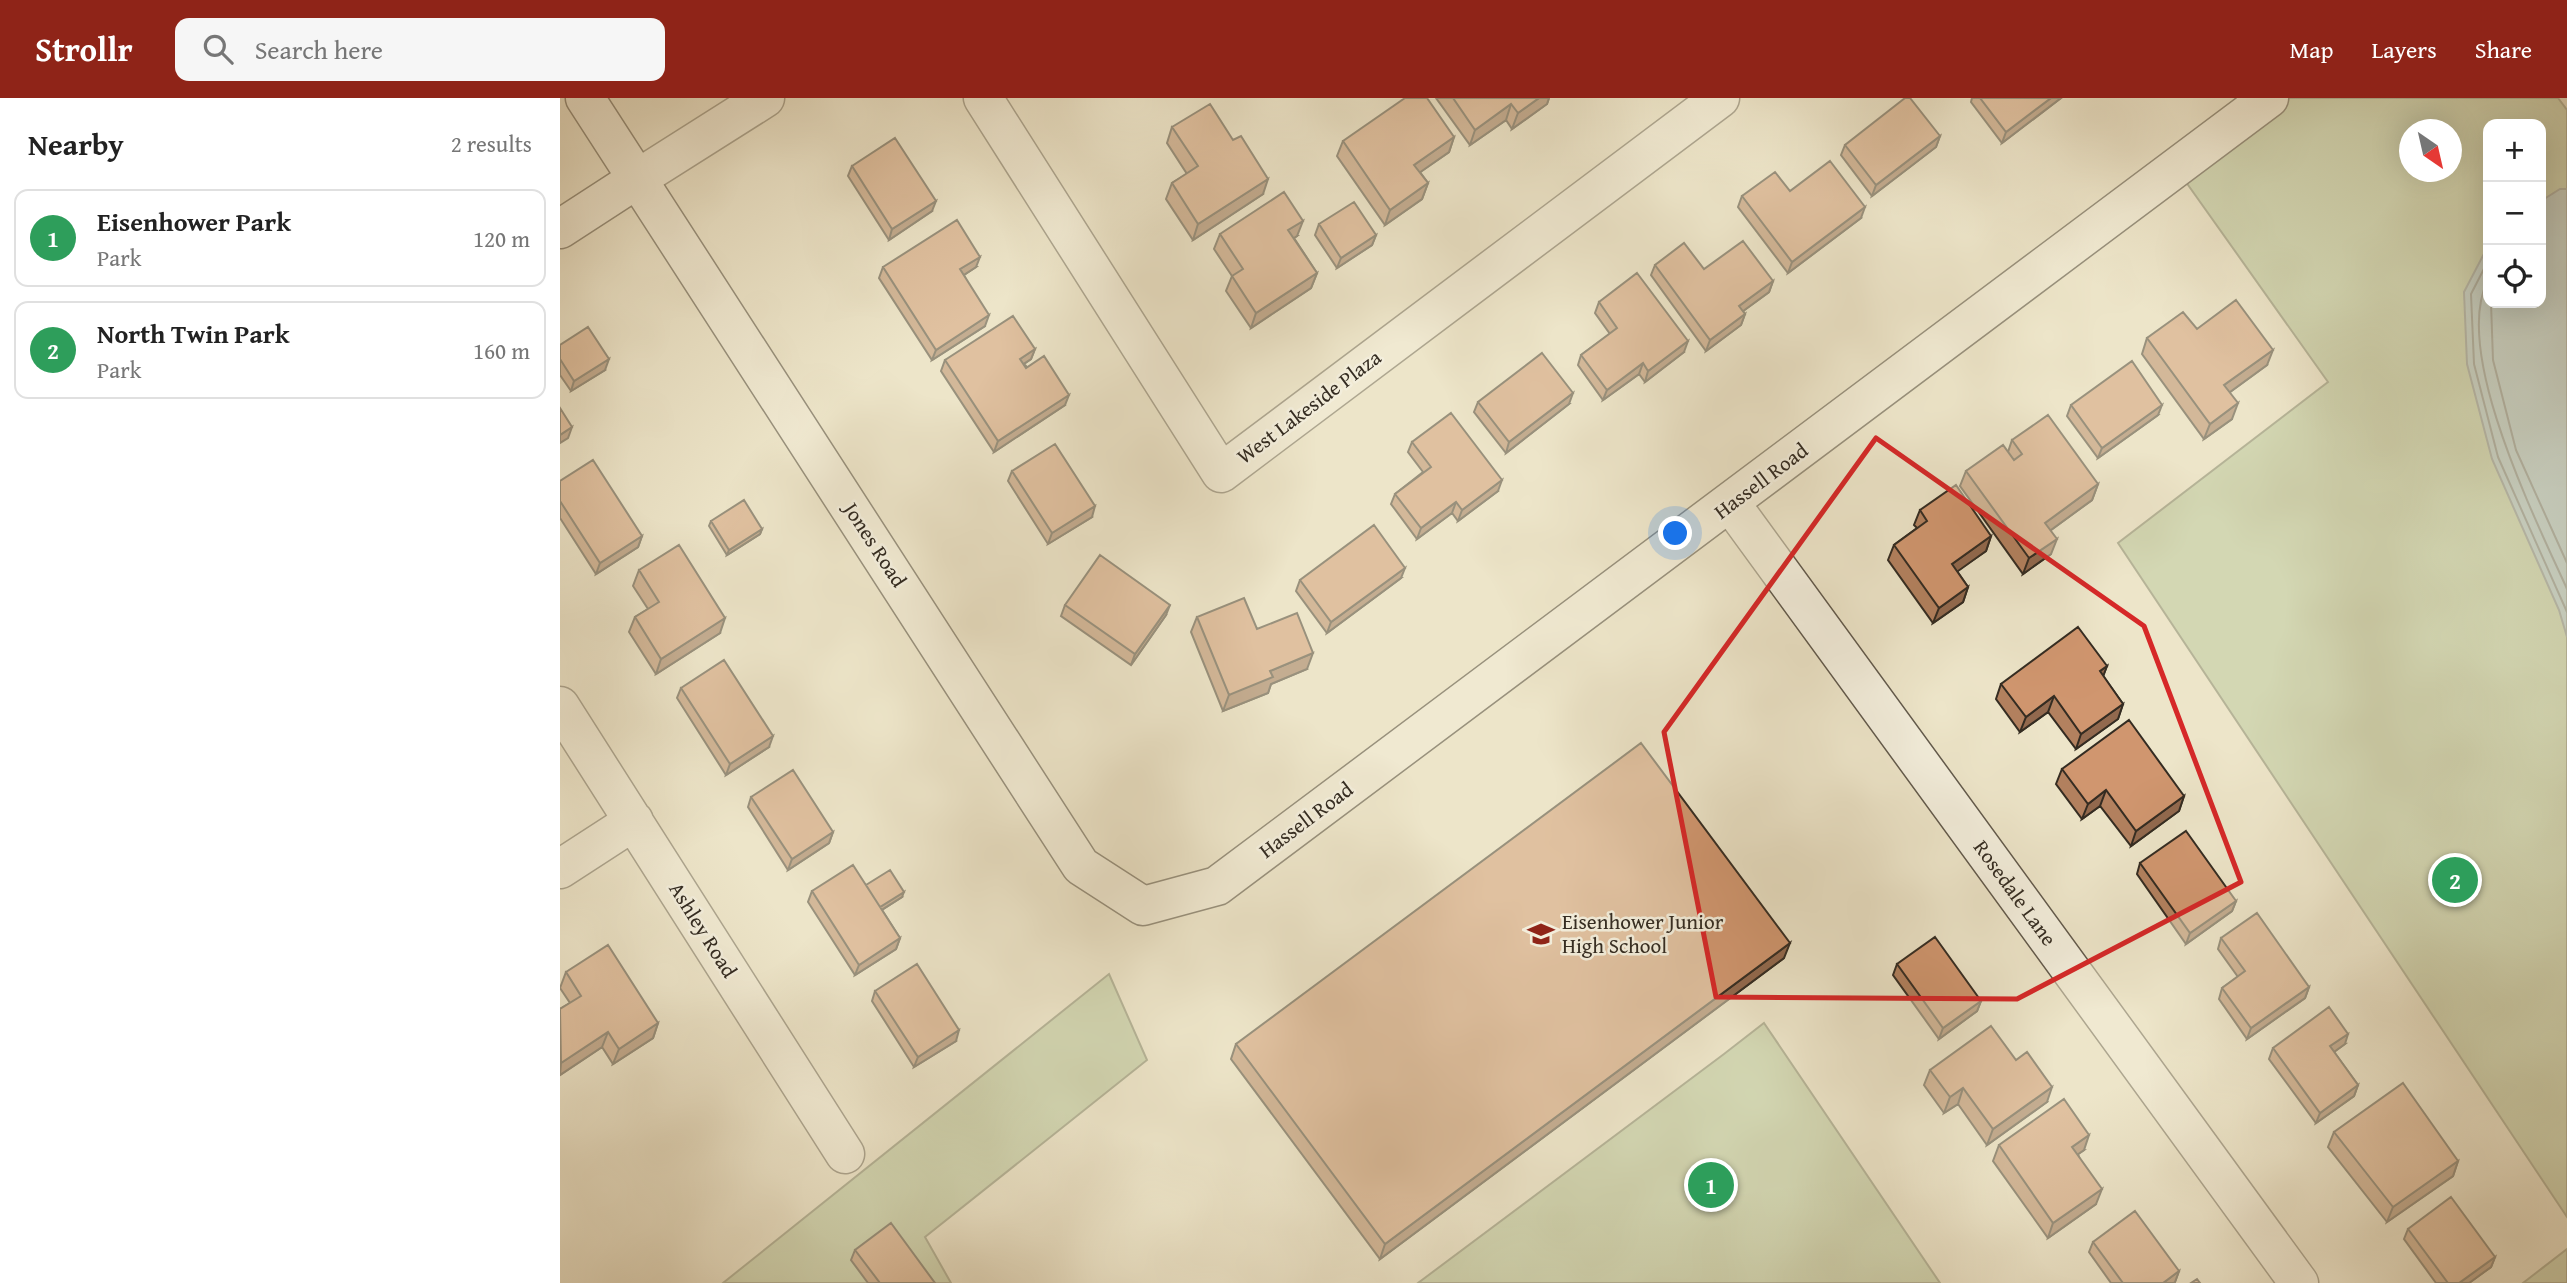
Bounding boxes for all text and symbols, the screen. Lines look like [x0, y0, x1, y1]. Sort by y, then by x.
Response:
search box [175, 18, 665, 81]
text: Strollr [35, 25, 133, 73]
icon: search [199, 30, 237, 68]
text: Search here [255, 30, 383, 69]
text: Map [2290, 32, 2333, 67]
text: Layers [2371, 32, 2437, 67]
text: Share [2475, 32, 2532, 67]
north arrow [2399, 119, 2462, 182]
map controls [2483, 119, 2546, 308]
button: + [2483, 119, 2546, 182]
text: Nearby [28, 122, 124, 166]
text: 2 results [451, 127, 532, 160]
button: − [2483, 182, 2546, 245]
text: Eisenhower Park [97, 202, 291, 241]
text: 1 [47, 222, 59, 255]
text: 120 m [473, 222, 530, 255]
text: Park [97, 241, 141, 274]
button: locate [2483, 245, 2546, 308]
text: North Twin Park [97, 314, 290, 353]
text: 2 [47, 334, 59, 367]
text: 160 m [473, 334, 530, 367]
street label: West Lakeside Plaza [1230, 342, 1387, 471]
text: Park [97, 353, 141, 386]
street label: Hassell Road [1707, 434, 1815, 526]
street label: Jones Road [835, 494, 915, 594]
your location [1658, 516, 1692, 550]
street label: Hassell Road [1252, 773, 1360, 865]
street label: Rosedale Lane [1966, 833, 2065, 952]
pin: 2 [2432, 854, 2478, 906]
street label: Ashley Road [662, 876, 746, 984]
place label: Eisenhower Junior High School [1562, 906, 1724, 961]
school or university icon: Eisenhower Junior High School [1526, 919, 1556, 949]
pin: 1 [1688, 1159, 1734, 1211]

